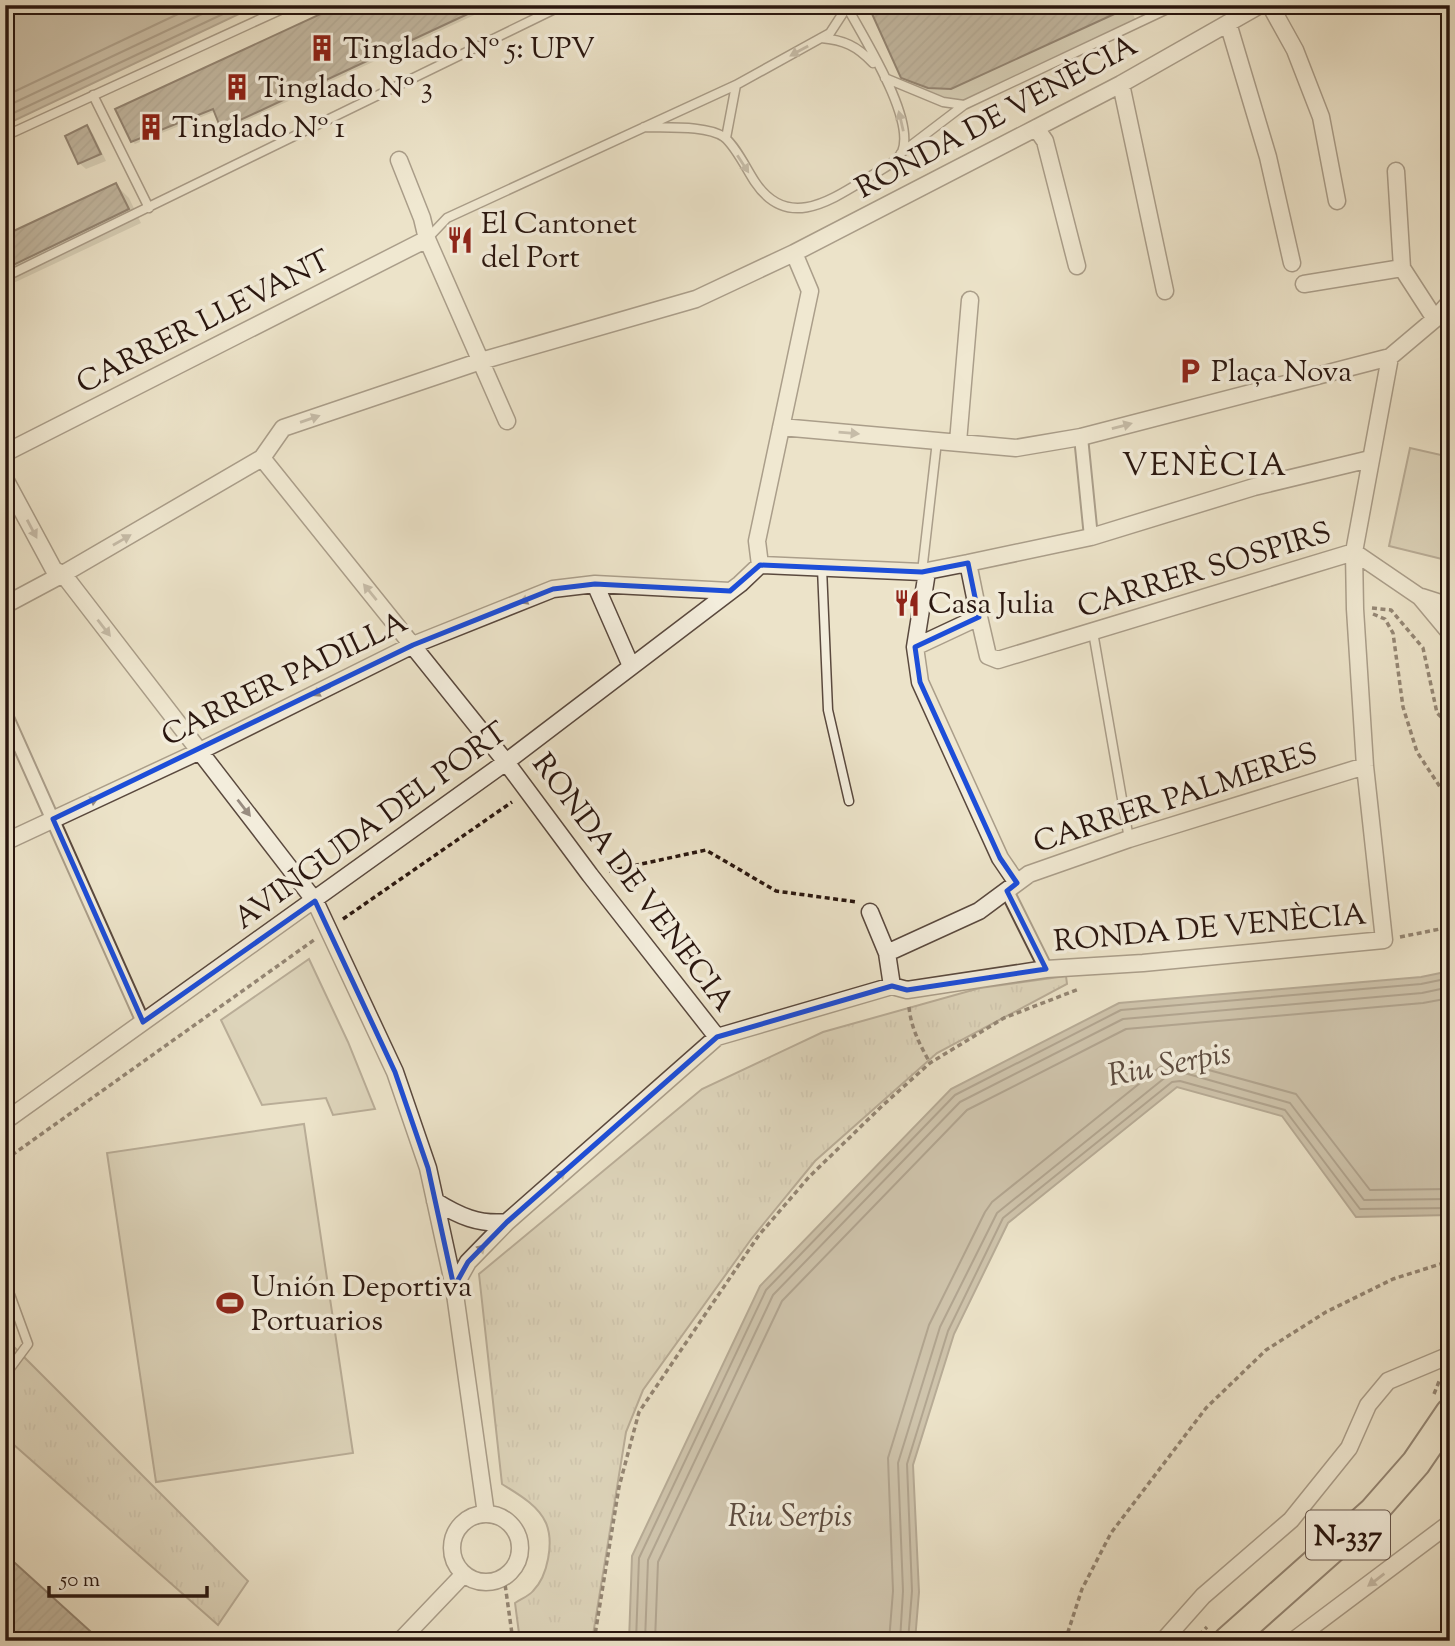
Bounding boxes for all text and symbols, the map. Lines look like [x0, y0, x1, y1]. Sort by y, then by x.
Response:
street label: RONDA DE VENÈCIA [849, 26, 1146, 211]
place label: Tinglado Nº 5: UPV [343, 29, 595, 72]
building icon: Tinglado Nº 5: UPV [307, 33, 337, 63]
one-way arrow [789, 45, 808, 57]
place label: Tinglado Nº 3 [258, 68, 433, 111]
building icon: Tinglado Nº 3 [222, 72, 252, 102]
place label: Tinglado Nº 1 [172, 108, 345, 151]
one-way arrow [895, 110, 906, 132]
building icon: Tinglado Nº 1 [136, 112, 166, 142]
one-way arrow [736, 155, 750, 173]
place label: El Cantonet del Port [481, 204, 637, 281]
restaurant icon: El Cantonet del Port [445, 225, 475, 255]
street label: CARRER LLEVANT [70, 241, 339, 406]
place label: Plaça Nova [1211, 352, 1352, 395]
parking icon: Plaça Nova [1175, 356, 1205, 386]
one-way arrow [300, 413, 321, 424]
one-way arrow [1112, 420, 1134, 431]
one-way arrow [838, 428, 860, 439]
district label: VENÈCIA [1122, 444, 1288, 490]
street label: CARRER SOSPIRS [1072, 512, 1337, 630]
one-way arrow [26, 519, 38, 539]
one-way arrow [112, 534, 131, 546]
one-way arrow [363, 583, 378, 600]
place label: Casa Julia [928, 584, 1054, 627]
restaurant icon: Casa Julia [892, 588, 922, 618]
one-way arrow [518, 593, 539, 604]
street label: CARRER PADILLA [155, 602, 415, 759]
one-way arrow [97, 619, 111, 637]
one-way arrow [311, 685, 331, 696]
street label: AVINGUDA DEL PORT [226, 713, 517, 941]
street label: CARRER PALMERES [1028, 733, 1323, 866]
street label: RONDA DE VENECIA [520, 745, 744, 1022]
one-way arrow [79, 797, 99, 808]
one-way arrow [236, 799, 250, 817]
street label: RONDA DE VENÈCIA [1052, 894, 1368, 965]
water label: Riu Serpis [1104, 1031, 1235, 1100]
one-way arrow [550, 1170, 567, 1185]
one-way arrow [470, 1244, 486, 1260]
place label: Unión Deportiva Portuarios [251, 1267, 472, 1344]
sports icon: Unión Deportiva Portuarios [215, 1288, 245, 1318]
water label: Riu Serpis [728, 1495, 852, 1541]
road number: N-337 [1306, 1510, 1390, 1560]
scale bar [49, 1555, 206, 1599]
text: 50 m [59, 1566, 100, 1596]
one-way arrow [1367, 1572, 1385, 1586]

